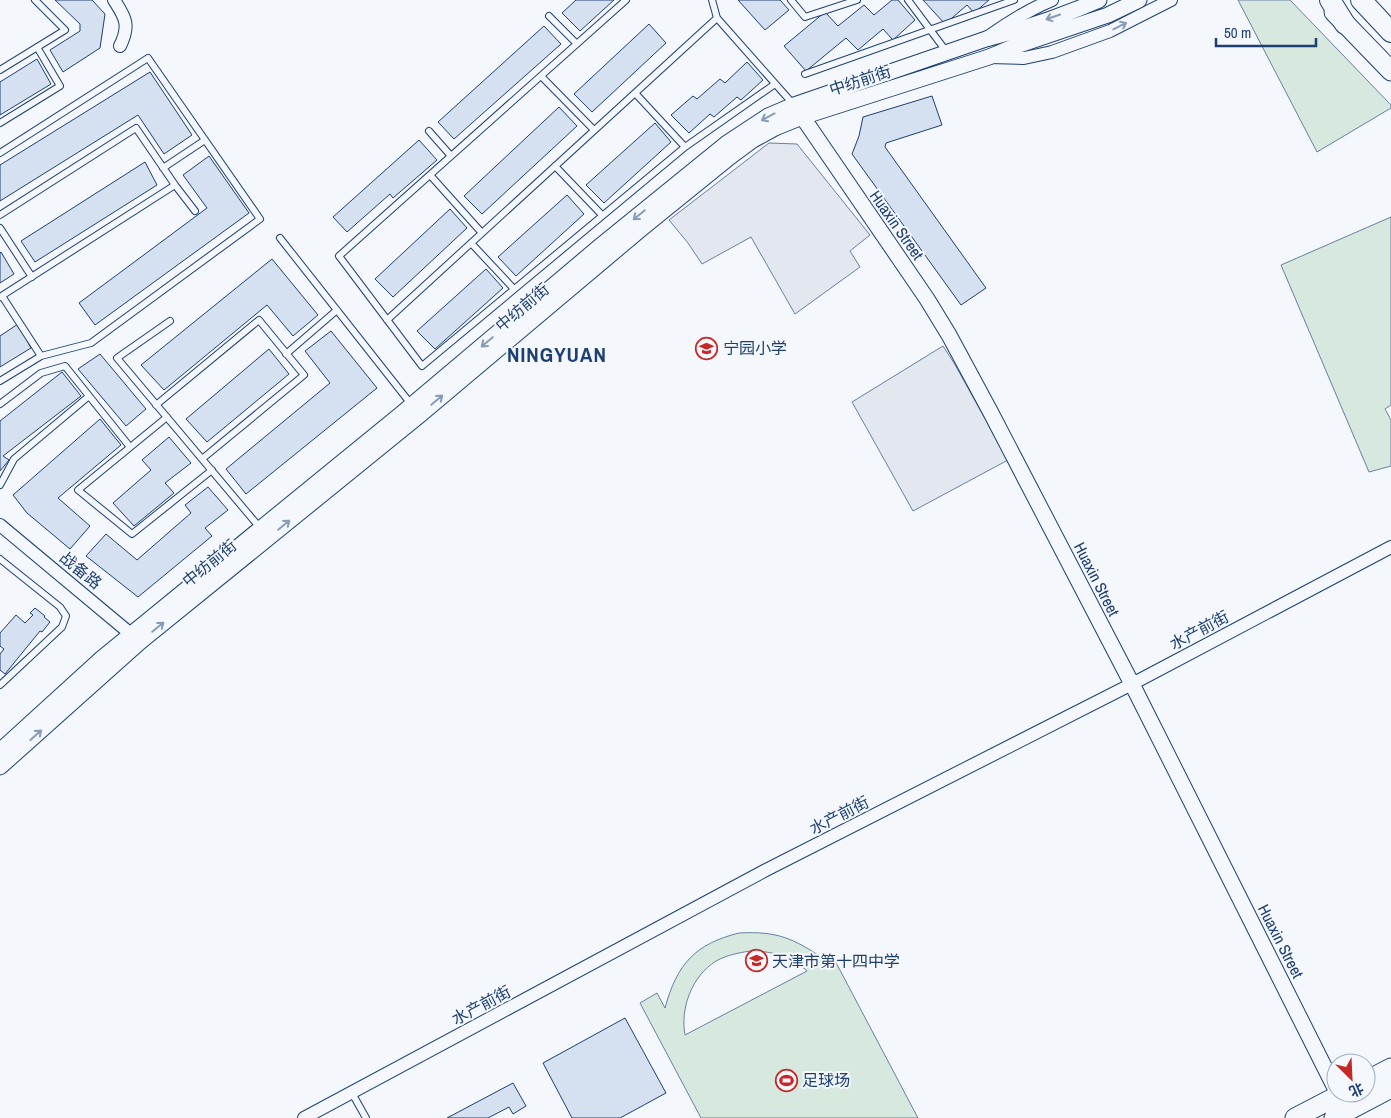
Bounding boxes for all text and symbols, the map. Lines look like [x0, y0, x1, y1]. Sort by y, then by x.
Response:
one-way arrow [1046, 13, 1062, 23]
scale bar [1216, 15, 1316, 47]
one-way arrow [1112, 21, 1127, 30]
text: 50 m [1224, 22, 1251, 43]
street label: 中纺前街 [826, 60, 894, 100]
one-way arrow [761, 113, 776, 122]
street label: Huaxin Street [865, 186, 929, 264]
one-way arrow [633, 210, 646, 221]
street label: 中纺前街 [490, 278, 554, 336]
one-way arrow [481, 336, 494, 347]
school or university icon: 宁园小学 [695, 336, 719, 360]
place label: 宁园小学 [723, 337, 787, 359]
district label: NINGYUAN [507, 340, 607, 369]
one-way arrow [431, 395, 444, 406]
one-way arrow [277, 519, 290, 530]
street label: 中纺前街 [177, 534, 241, 592]
street label: Huaxin Street [1069, 538, 1125, 620]
street label: 战备路 [55, 546, 107, 594]
street label: 水产前街 [1166, 605, 1232, 655]
one-way arrow [151, 622, 164, 633]
one-way arrow [30, 729, 43, 741]
street label: 水产前街 [805, 791, 873, 839]
street label: Huaxin Street [1253, 900, 1309, 982]
school or university icon: 天津市第十四中学 [744, 949, 768, 973]
place label: 天津市第十四中学 [772, 950, 900, 972]
street label: 水产前街 [448, 980, 514, 1030]
north arrow [1326, 1053, 1376, 1103]
sports icon: 足球场 [774, 1068, 798, 1092]
place label: 足球场 [802, 1069, 850, 1091]
text: 北 [1346, 1079, 1366, 1101]

